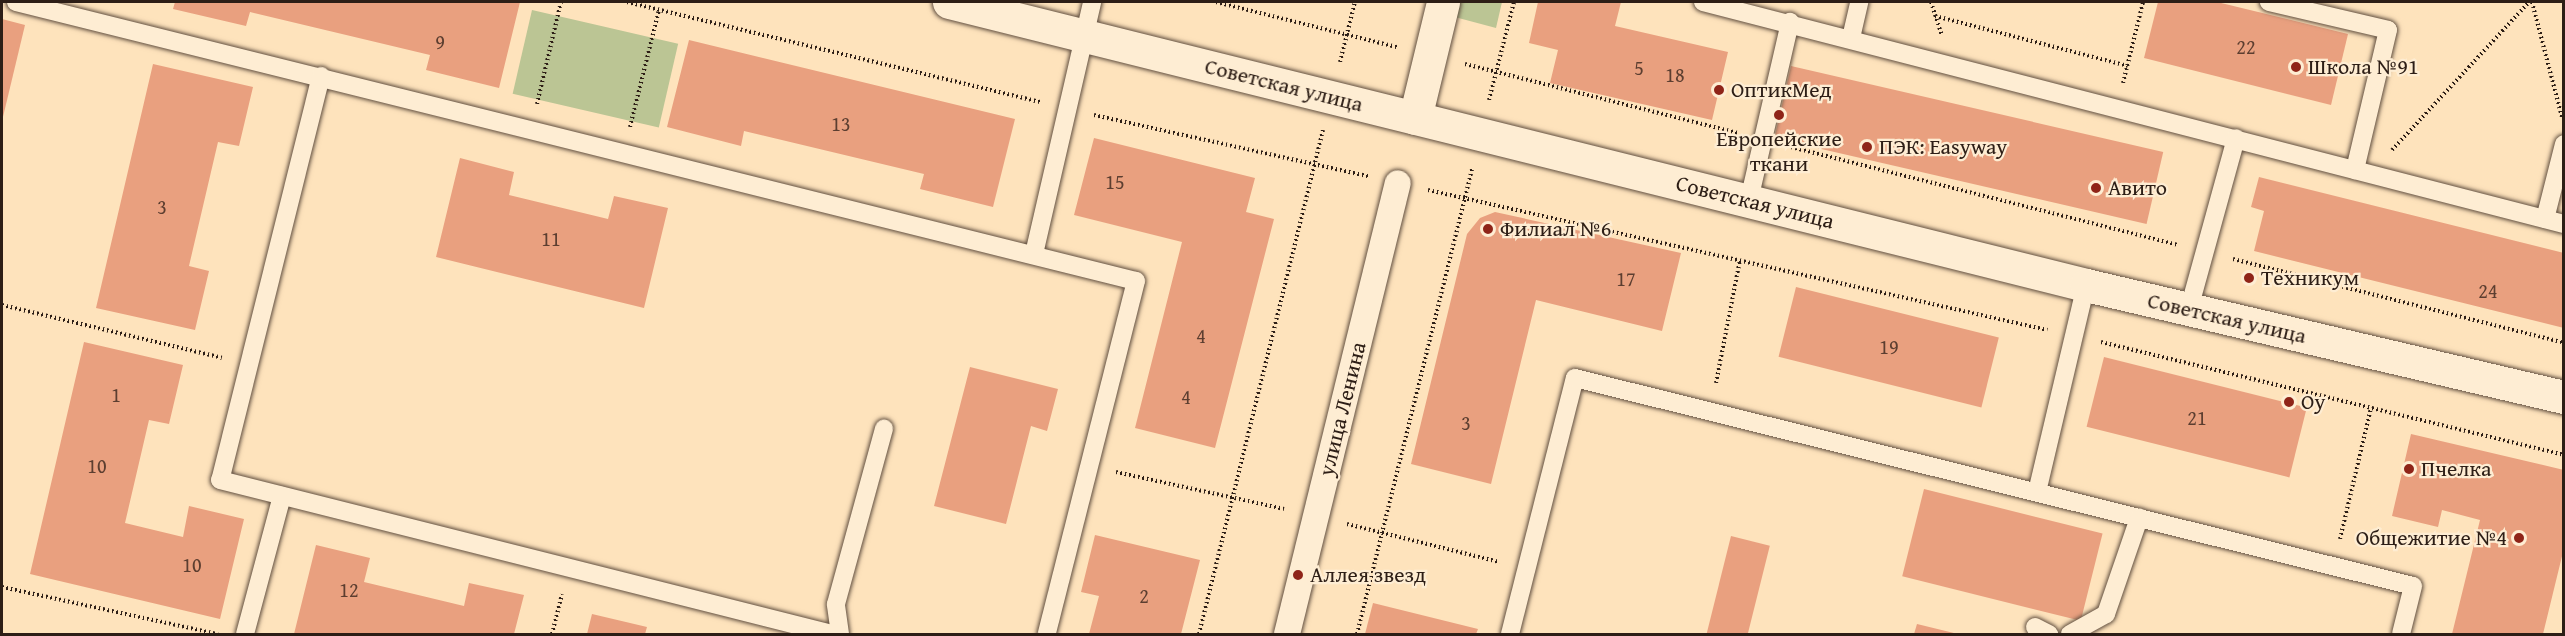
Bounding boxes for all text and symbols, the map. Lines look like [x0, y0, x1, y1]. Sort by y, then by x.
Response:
house number: 9 [435, 29, 445, 53]
house number: 22 [2236, 34, 2256, 58]
street label: Советская улица [1202, 53, 1366, 117]
place label: Школа №91 [2308, 54, 2419, 80]
house number: 5 [1634, 55, 1644, 79]
marker: Школа №91 [2289, 60, 2303, 74]
house number: 18 [1665, 62, 1685, 86]
place label: ОптикМед [1731, 77, 1832, 103]
marker: ОптикМед [1712, 83, 1726, 97]
marker: Европейские ткани [1772, 108, 1786, 122]
house number: 13 [831, 111, 851, 135]
place label: Европейские ткани [1716, 125, 1842, 176]
place label: ПЭК: Easyway [1879, 134, 2007, 160]
marker: ПЭК: Easyway [1860, 140, 1874, 154]
house number: 15 [1105, 169, 1125, 193]
street label: Советская улица [1673, 170, 1837, 234]
place label: Авито [2108, 175, 2167, 201]
marker: Авито [2089, 181, 2103, 195]
house number: 3 [157, 194, 167, 218]
place label: Филиал №6 [1500, 216, 1611, 242]
marker: Филиал №6 [1481, 222, 1495, 236]
house number: 11 [541, 226, 561, 250]
place label: Техникум [2261, 265, 2359, 291]
house number: 17 [1616, 266, 1636, 290]
marker: Техникум [2242, 271, 2256, 285]
house number: 24 [2478, 278, 2498, 302]
street label: Советская улица [2145, 287, 2309, 349]
house number: 4 [1196, 323, 1206, 347]
house number: 19 [1879, 334, 1899, 358]
street label: улица Ленина [1313, 339, 1371, 479]
house number: 1 [111, 382, 121, 406]
house number: 4 [1181, 384, 1191, 408]
place label: Оу [2301, 389, 2326, 415]
marker: Оу [2282, 395, 2296, 409]
house number: 21 [2187, 405, 2207, 429]
house number: 3 [1461, 410, 1471, 434]
house number: 10 [87, 453, 107, 477]
place label: Пчелка [2421, 456, 2491, 482]
marker: Пчелка [2402, 462, 2416, 476]
place label: Общежитие №4 [2356, 525, 2507, 551]
marker: Общежитие №4 [2512, 531, 2526, 545]
house number: 10 [182, 552, 202, 576]
place label: Аллея звезд [1310, 562, 1426, 588]
marker: Аллея звезд [1291, 568, 1305, 582]
house number: 12 [339, 577, 359, 601]
house number: 2 [1139, 583, 1149, 607]

